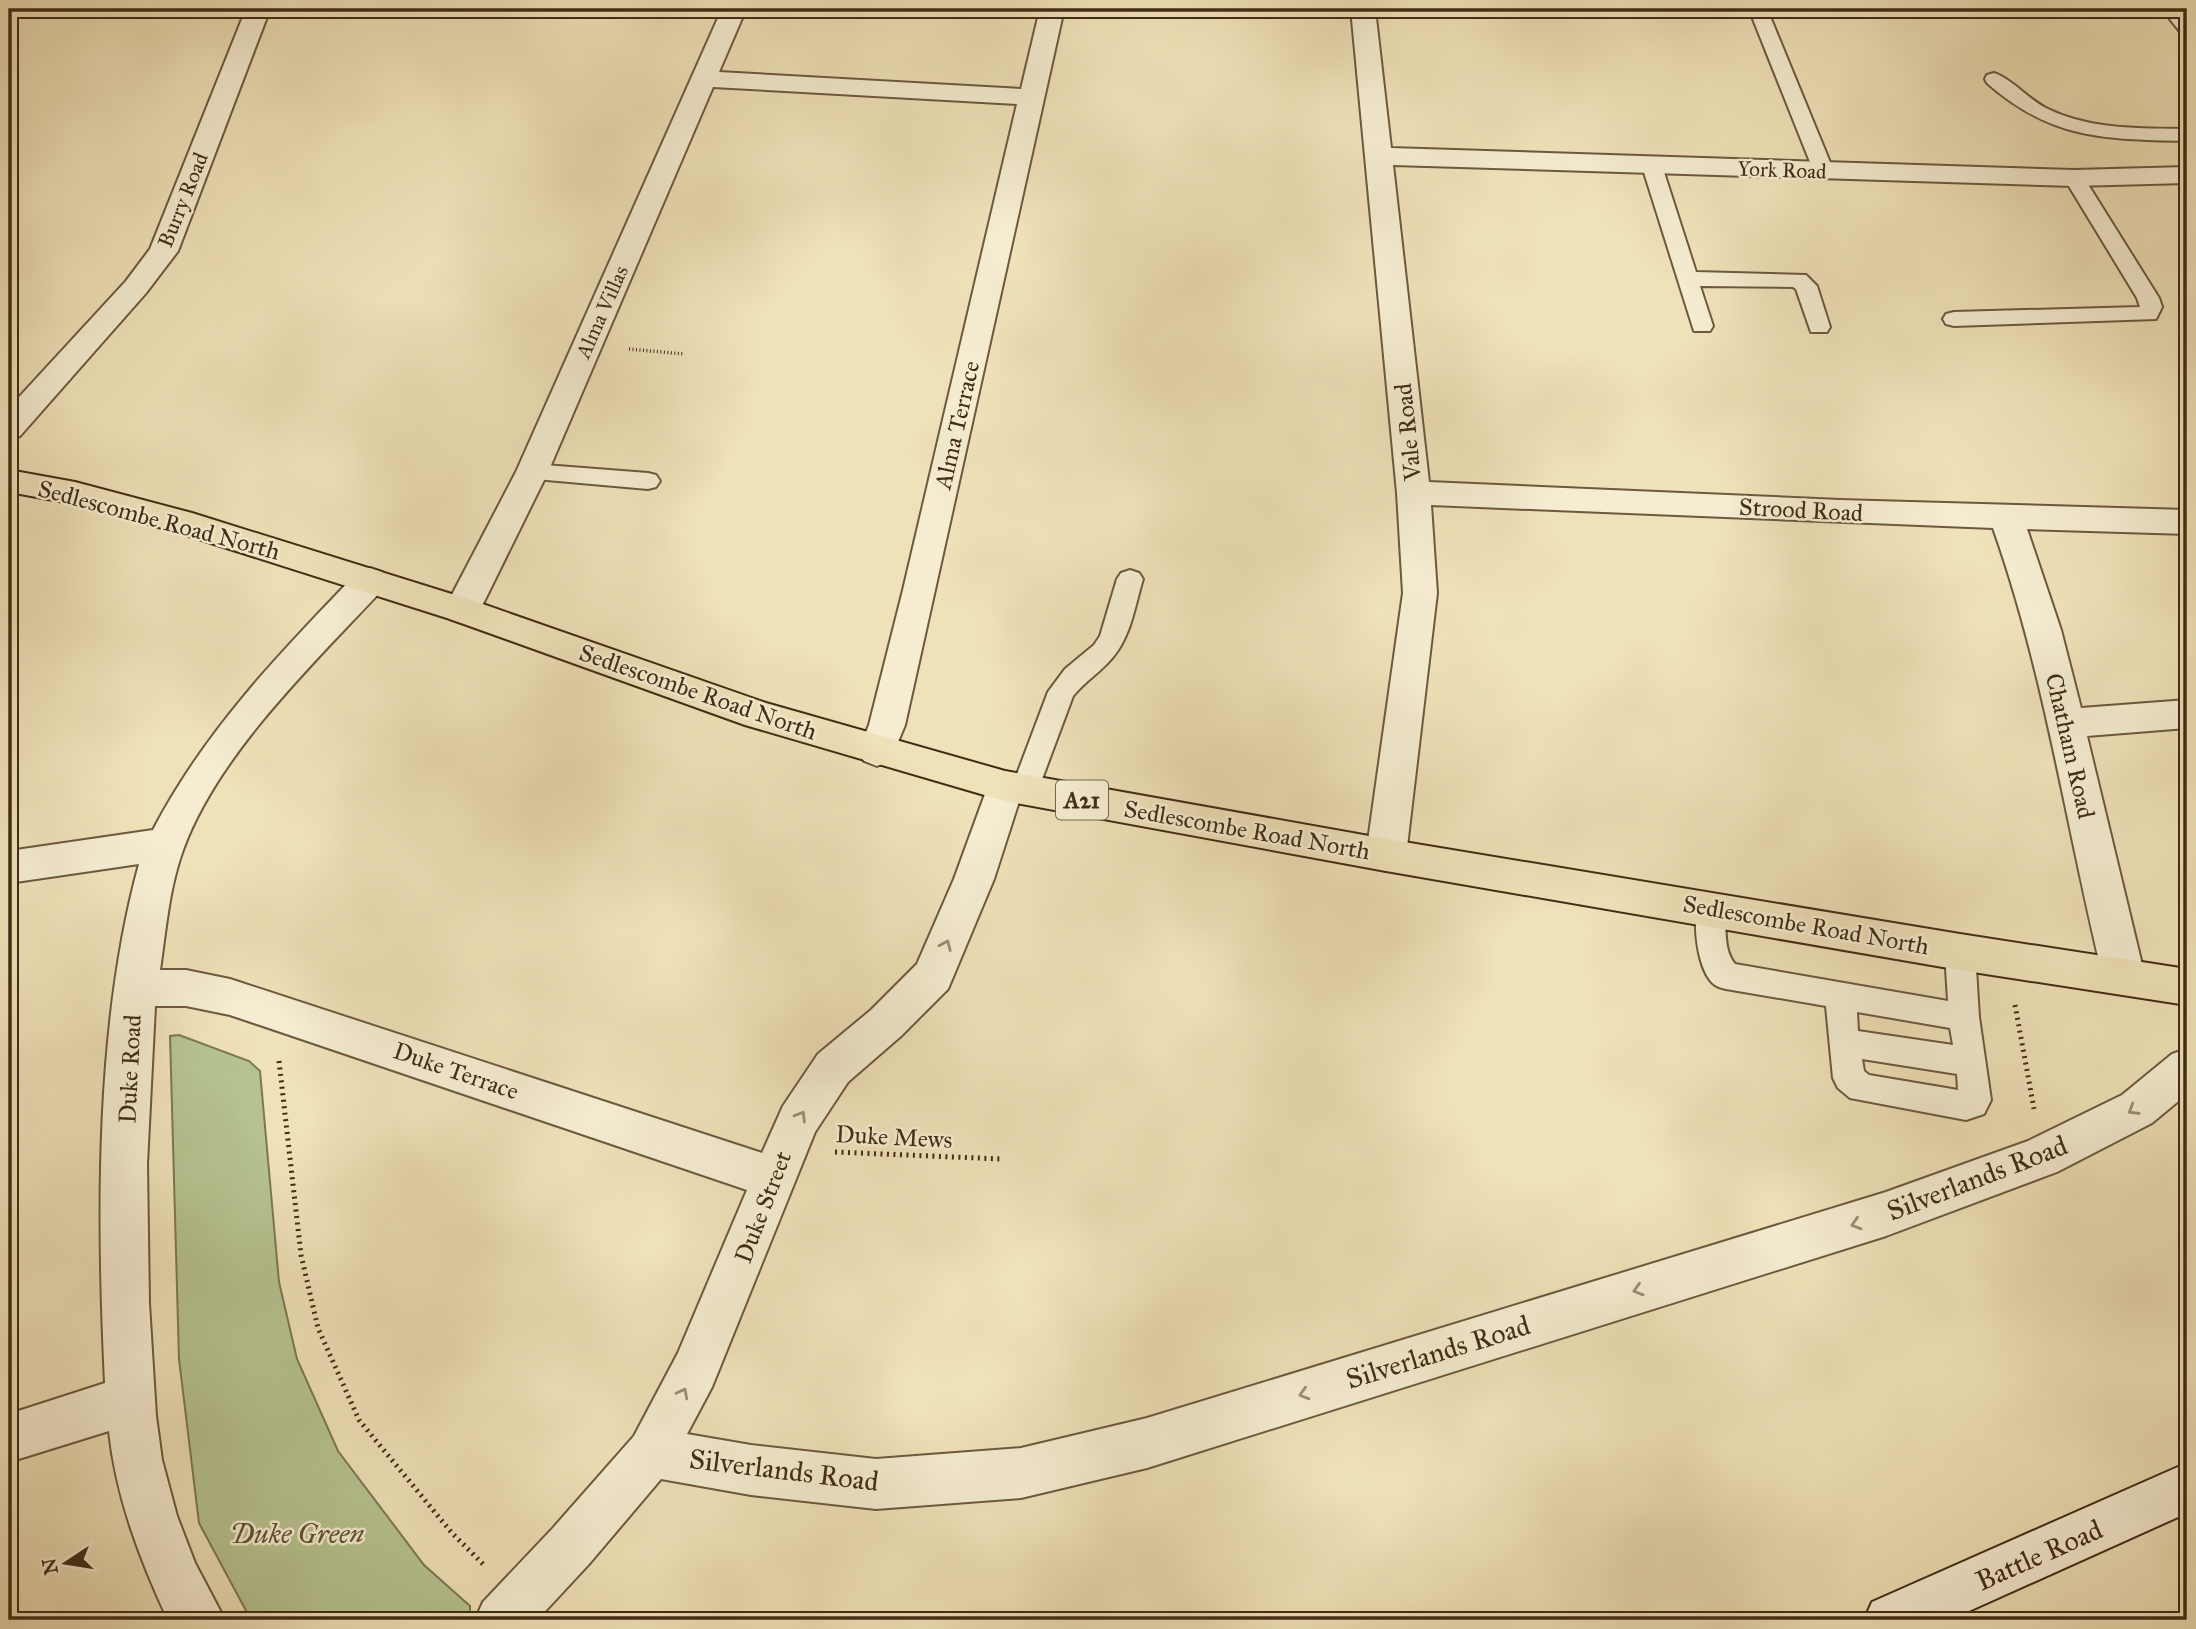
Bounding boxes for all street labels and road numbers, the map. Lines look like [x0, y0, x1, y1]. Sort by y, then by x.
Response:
street label: Burry Road [152, 148, 214, 251]
street label: York Road [1737, 155, 1828, 185]
street label: Alma Villas [570, 261, 634, 363]
street label: Alma Terrace [927, 358, 986, 493]
street label: Vale Road [1388, 382, 1428, 483]
street label: Sedlescombe Road North [35, 473, 283, 567]
street label: Strood Road [1738, 492, 1864, 528]
street label: Sedlescombe Road North [575, 637, 821, 747]
street label: Chatham Road [2039, 670, 2101, 822]
road number: A21 [1056, 780, 1108, 820]
street label: Sedlescombe Road North [1122, 794, 1372, 866]
street label: Sedlescombe Road North [1681, 889, 1931, 961]
street label: Duke Road [112, 1014, 148, 1124]
street label: Duke Terrace [389, 1036, 523, 1106]
street label: Duke Mews [835, 1119, 953, 1155]
street label: Silverlands Road [1882, 1127, 2072, 1229]
street label: Duke Street [728, 1146, 798, 1267]
street label: Silverlands Road [1342, 1307, 1534, 1397]
street label: Silverlands Road [687, 1441, 881, 1499]
street label: Battle Road [1970, 1512, 2108, 1598]

